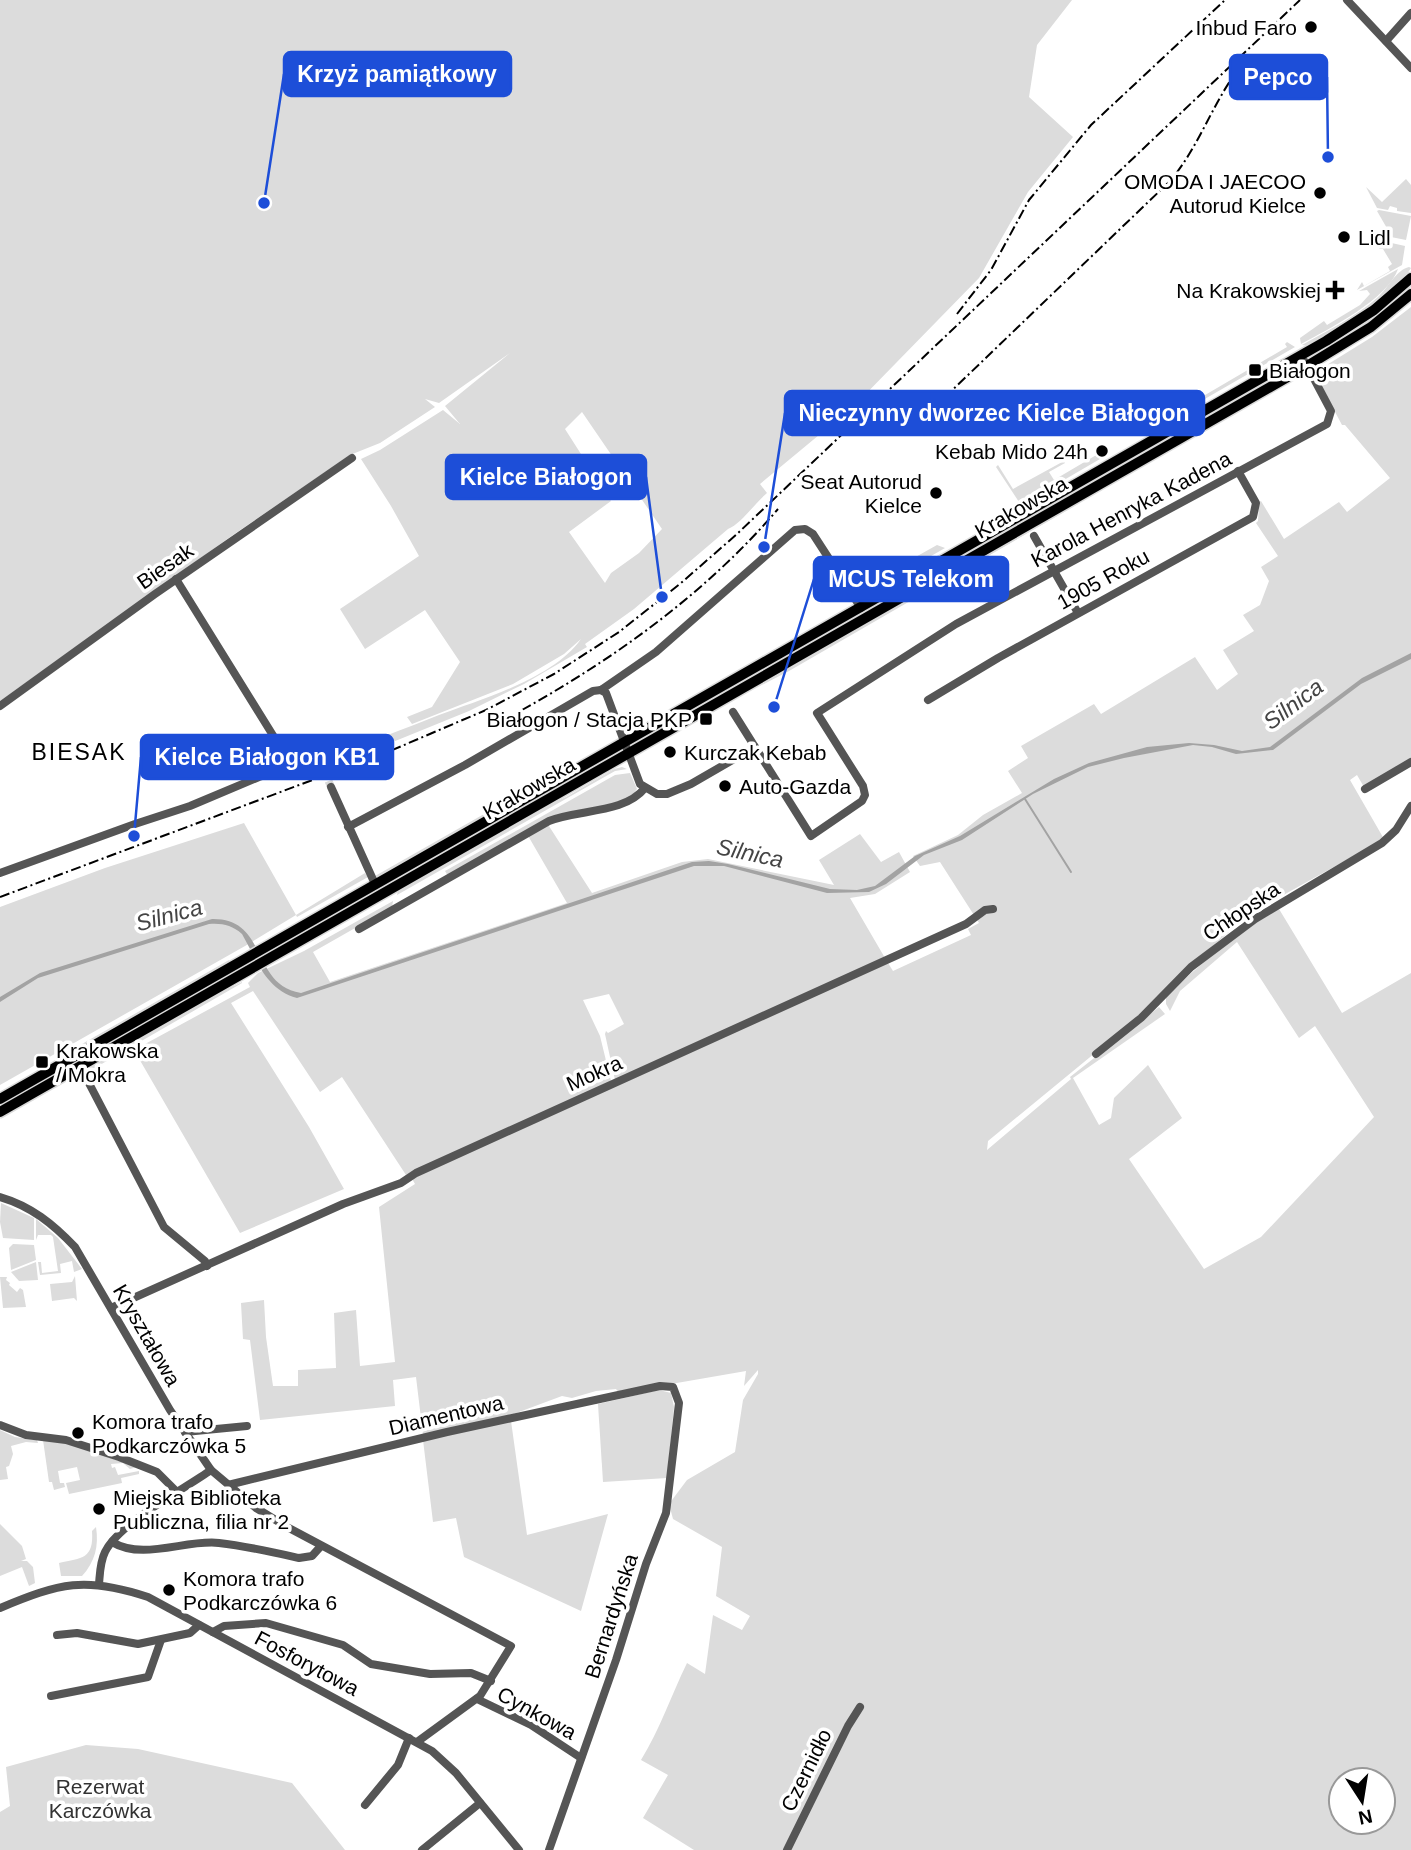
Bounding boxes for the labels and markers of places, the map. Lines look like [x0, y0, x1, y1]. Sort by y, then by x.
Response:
place label: Inbud Faro [1195, 16, 1297, 39]
marker: Inbud Faro [1303, 19, 1319, 35]
callout: Krzyż pamiątkowy [284, 52, 511, 96]
callout: Pepco [1230, 55, 1327, 99]
place label: OMODA I JAECOO Autorud Kielce [1124, 170, 1306, 217]
marker: OMODA I JAECOO Autorud Kielce [1312, 185, 1328, 201]
place label: Lidl [1358, 226, 1391, 249]
marker: Lidl [1336, 229, 1352, 245]
place label: Na Krakowskiej [1176, 279, 1321, 302]
marker: Na Krakowskiej [1327, 282, 1343, 298]
place label: Białogon [1269, 359, 1351, 382]
marker: Białogon [1247, 362, 1263, 378]
callout: Nieczynny dworzec Kielce Białogon [785, 391, 1204, 435]
place label: Kebab Mido 24h [935, 440, 1088, 463]
marker: Kebab Mido 24h [1094, 443, 1110, 459]
callout: Kielce Białogon [446, 455, 646, 499]
place label: Seat Autorud Kielce [801, 470, 922, 517]
marker: Seat Autorud Kielce [928, 485, 944, 501]
callout: MCUS Telekom [814, 557, 1008, 601]
place label: Białogon / Stacja PKP [487, 708, 692, 731]
marker: Białogon / Stacja PKP [698, 711, 714, 727]
callout: Kielce Białogon KB1 [141, 735, 393, 779]
place label: Kurczak Kebab [684, 741, 826, 764]
marker: Kurczak Kebab [662, 744, 678, 760]
place label: Auto-Gazda [739, 775, 851, 798]
marker: Auto-Gazda [717, 778, 733, 794]
place label: Krakowska / Mokra [56, 1039, 159, 1086]
marker: Krakowska / Mokra [34, 1054, 50, 1070]
place label: Komora trafo Podkarczówka 5 [92, 1410, 246, 1457]
marker: Komora trafo Podkarczówka 5 [70, 1425, 86, 1441]
place label: Miejska Biblioteka Publiczna, filia nr 2 [113, 1486, 289, 1533]
marker: Miejska Biblioteka Publiczna, filia nr 2 [91, 1501, 107, 1517]
place label: Komora trafo Podkarczówka 6 [183, 1567, 337, 1614]
marker: Komora trafo Podkarczówka 6 [161, 1582, 177, 1598]

